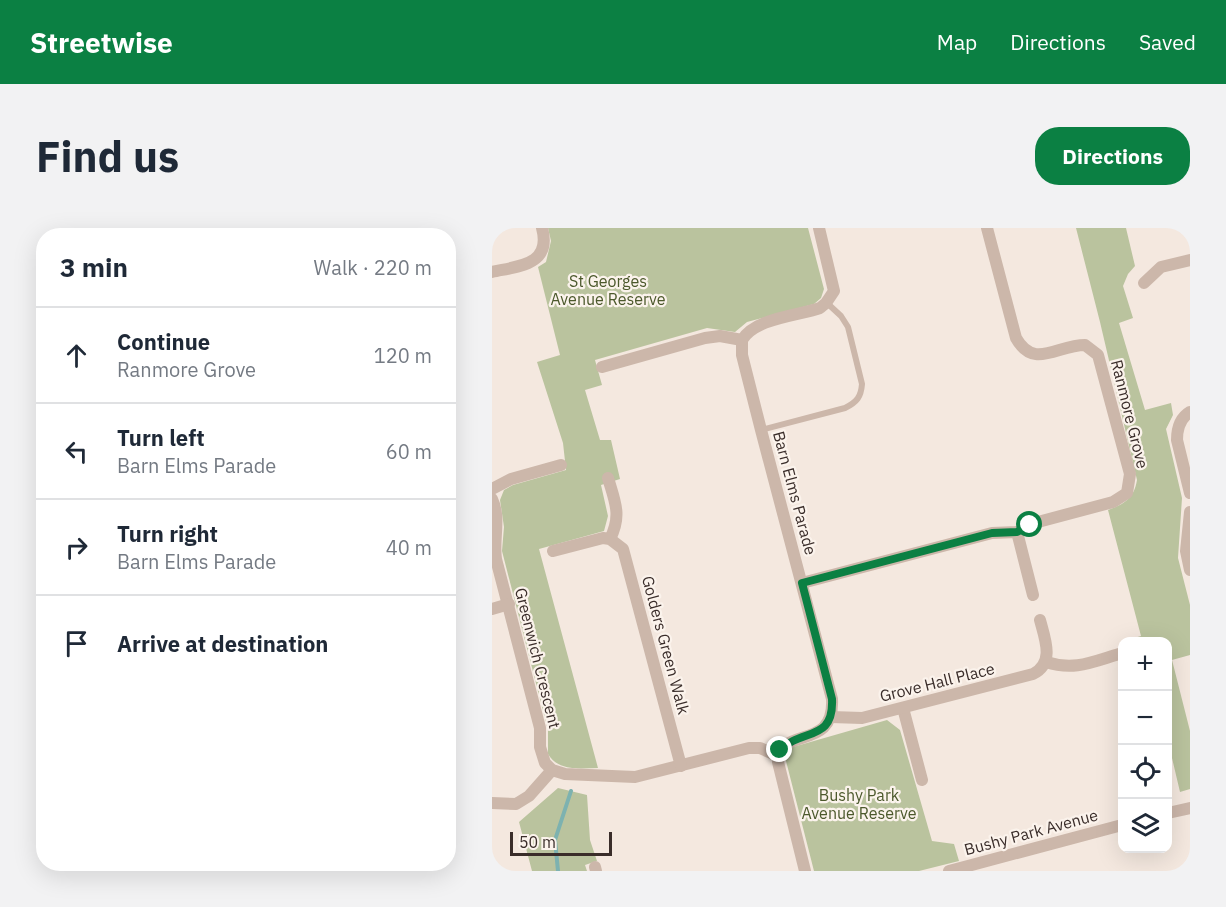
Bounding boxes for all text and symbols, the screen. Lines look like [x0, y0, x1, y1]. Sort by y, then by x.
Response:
text: Streetwise [30, 24, 173, 61]
text: Map [937, 28, 977, 56]
text: Directions [1010, 28, 1106, 56]
text: Saved [1139, 28, 1196, 56]
button: Directions [1035, 127, 1190, 185]
text: Find us [36, 129, 179, 184]
text: 3 min [60, 250, 128, 284]
text: Walk · 220 m [314, 254, 432, 281]
park label: St Georges Avenue Reserve [550, 271, 666, 309]
text: Continue [117, 327, 210, 356]
icon: ahead [60, 339, 93, 372]
text: 120 m [374, 342, 432, 369]
text: Ranmore Grove [117, 356, 256, 383]
street label: Ranmore Grove [1107, 358, 1153, 471]
text: Turn left [117, 423, 205, 452]
street label: Barn Elms Parade [769, 429, 821, 557]
icon: left [60, 435, 93, 468]
text: 60 m [386, 438, 432, 465]
text: Barn Elms Parade [117, 452, 276, 479]
route start [1016, 511, 1042, 537]
text: Turn right [117, 519, 218, 548]
icon: right [60, 531, 93, 564]
text: 40 m [386, 534, 432, 561]
text: Barn Elms Parade [117, 548, 276, 575]
street label: Golders Green Walk [638, 573, 694, 717]
street label: Greenwich Crescent [511, 586, 565, 730]
icon: arrive [60, 627, 93, 660]
text: Arrive at destination [117, 629, 328, 658]
map controls [1118, 637, 1172, 853]
button: + [1118, 637, 1172, 691]
street label: Grove Hall Place [878, 658, 997, 706]
button: − [1118, 691, 1172, 745]
route end [766, 736, 792, 762]
button: locate [1118, 745, 1172, 799]
park label: Bushy Park Avenue Reserve [801, 785, 917, 823]
button: layers [1118, 799, 1172, 853]
street label: Bushy Park Avenue [962, 804, 1100, 859]
scale bar [510, 829, 612, 856]
text: 50 m [519, 832, 556, 852]

